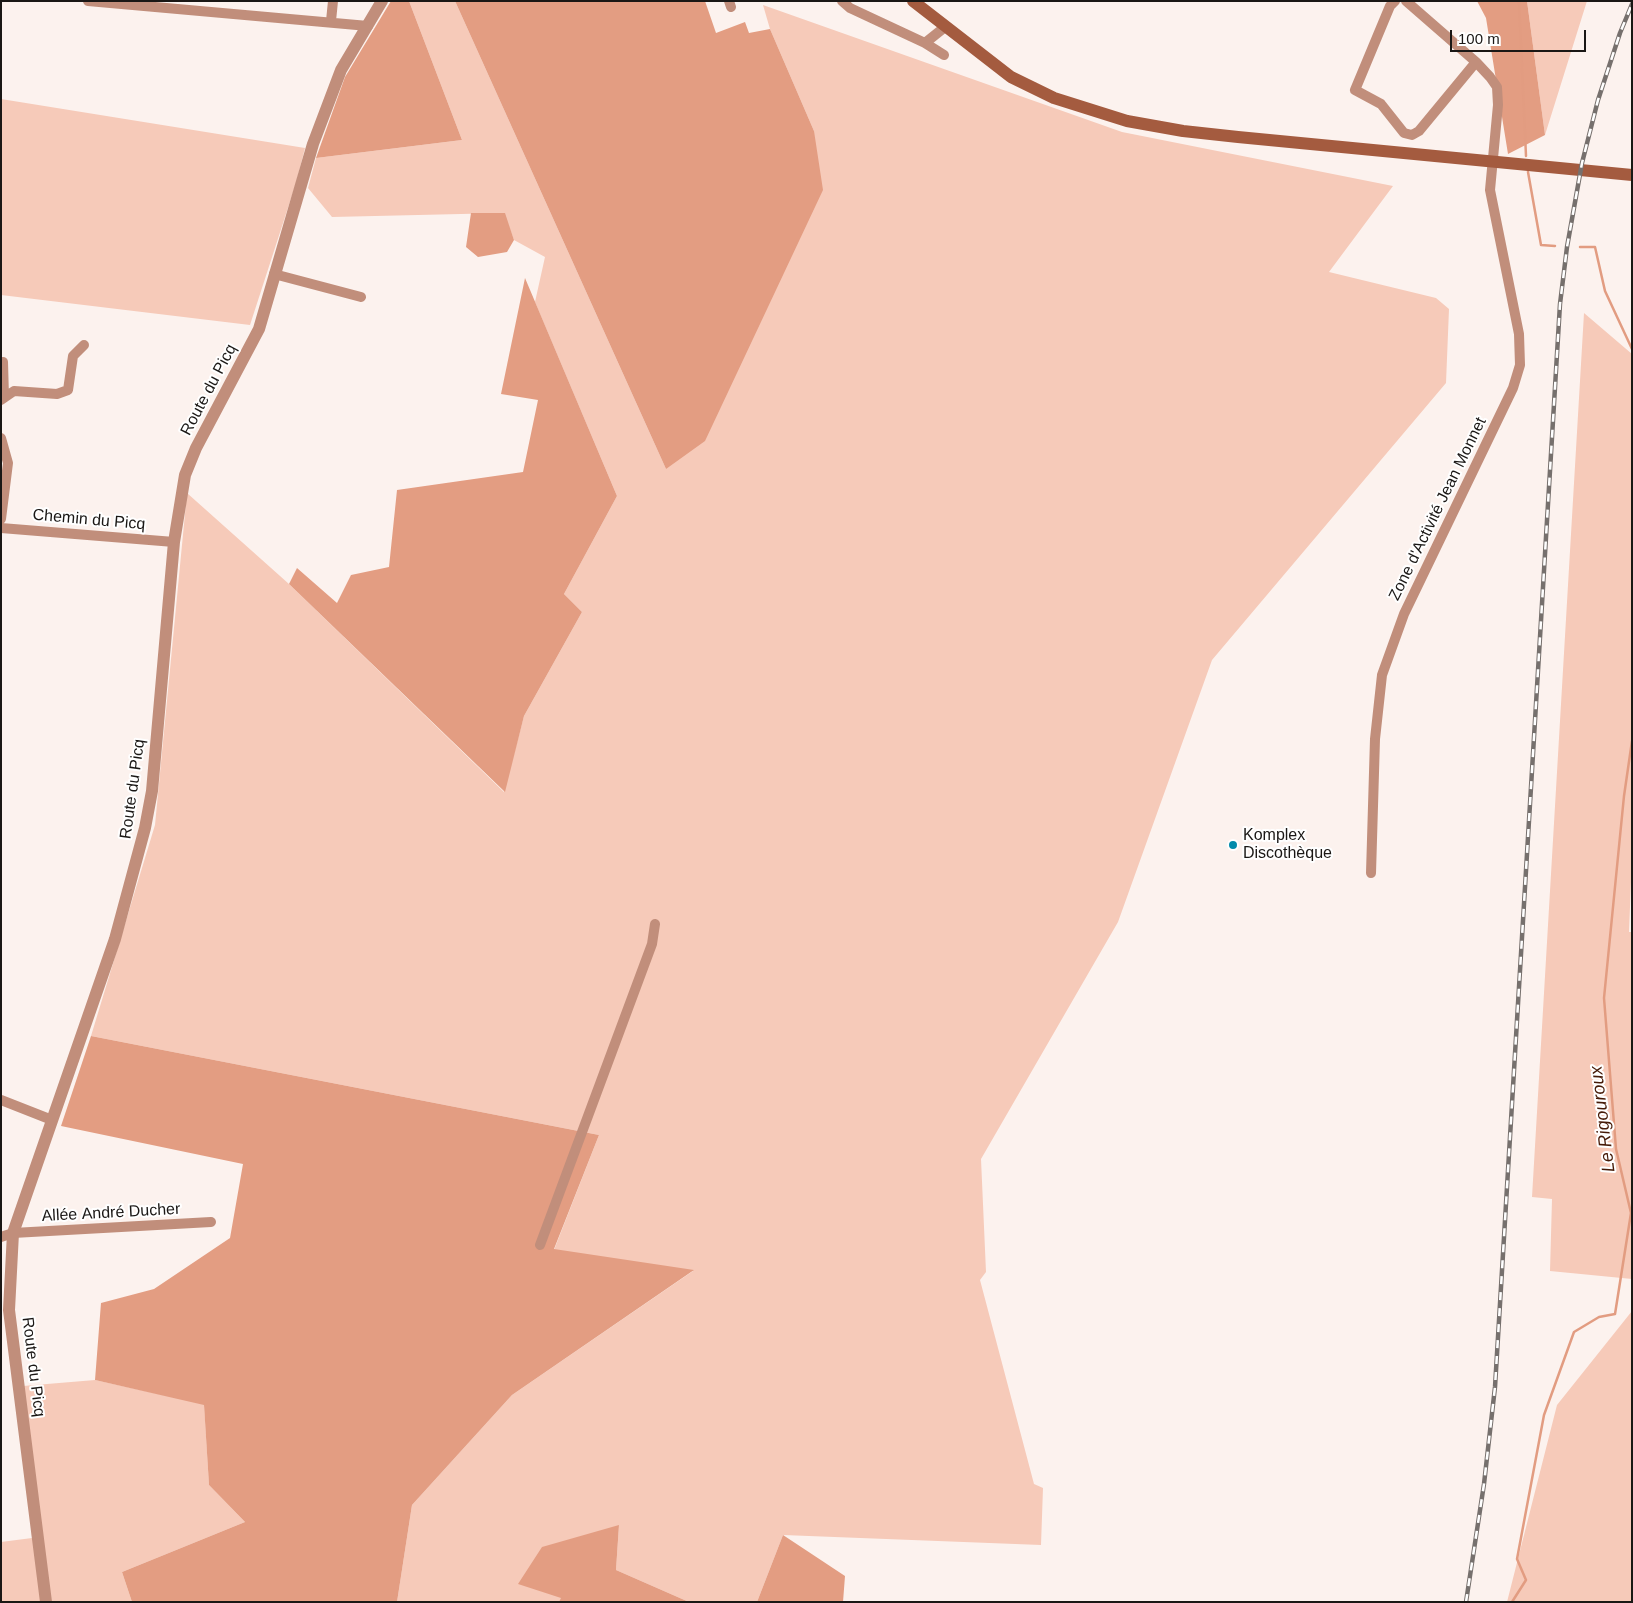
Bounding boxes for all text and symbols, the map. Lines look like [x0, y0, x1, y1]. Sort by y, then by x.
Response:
scale bar [1453, 20, 1589, 52]
text: 100 m [1458, 30, 1500, 47]
street label: Route du Picq [177, 341, 241, 439]
street label: Zone d'Activité Jean Monnet [1385, 414, 1491, 604]
street label: Chemin du Picq [32, 506, 146, 534]
street label: Route du Picq [116, 738, 150, 840]
place label: Komplex Discothèque [1243, 826, 1332, 864]
marker: Komplex Discothèque [1227, 839, 1239, 851]
water label: Le Rigouroux [1586, 1065, 1620, 1173]
street label: Allée André Ducher [41, 1200, 181, 1226]
street label: Route du Picq [17, 1316, 49, 1418]

